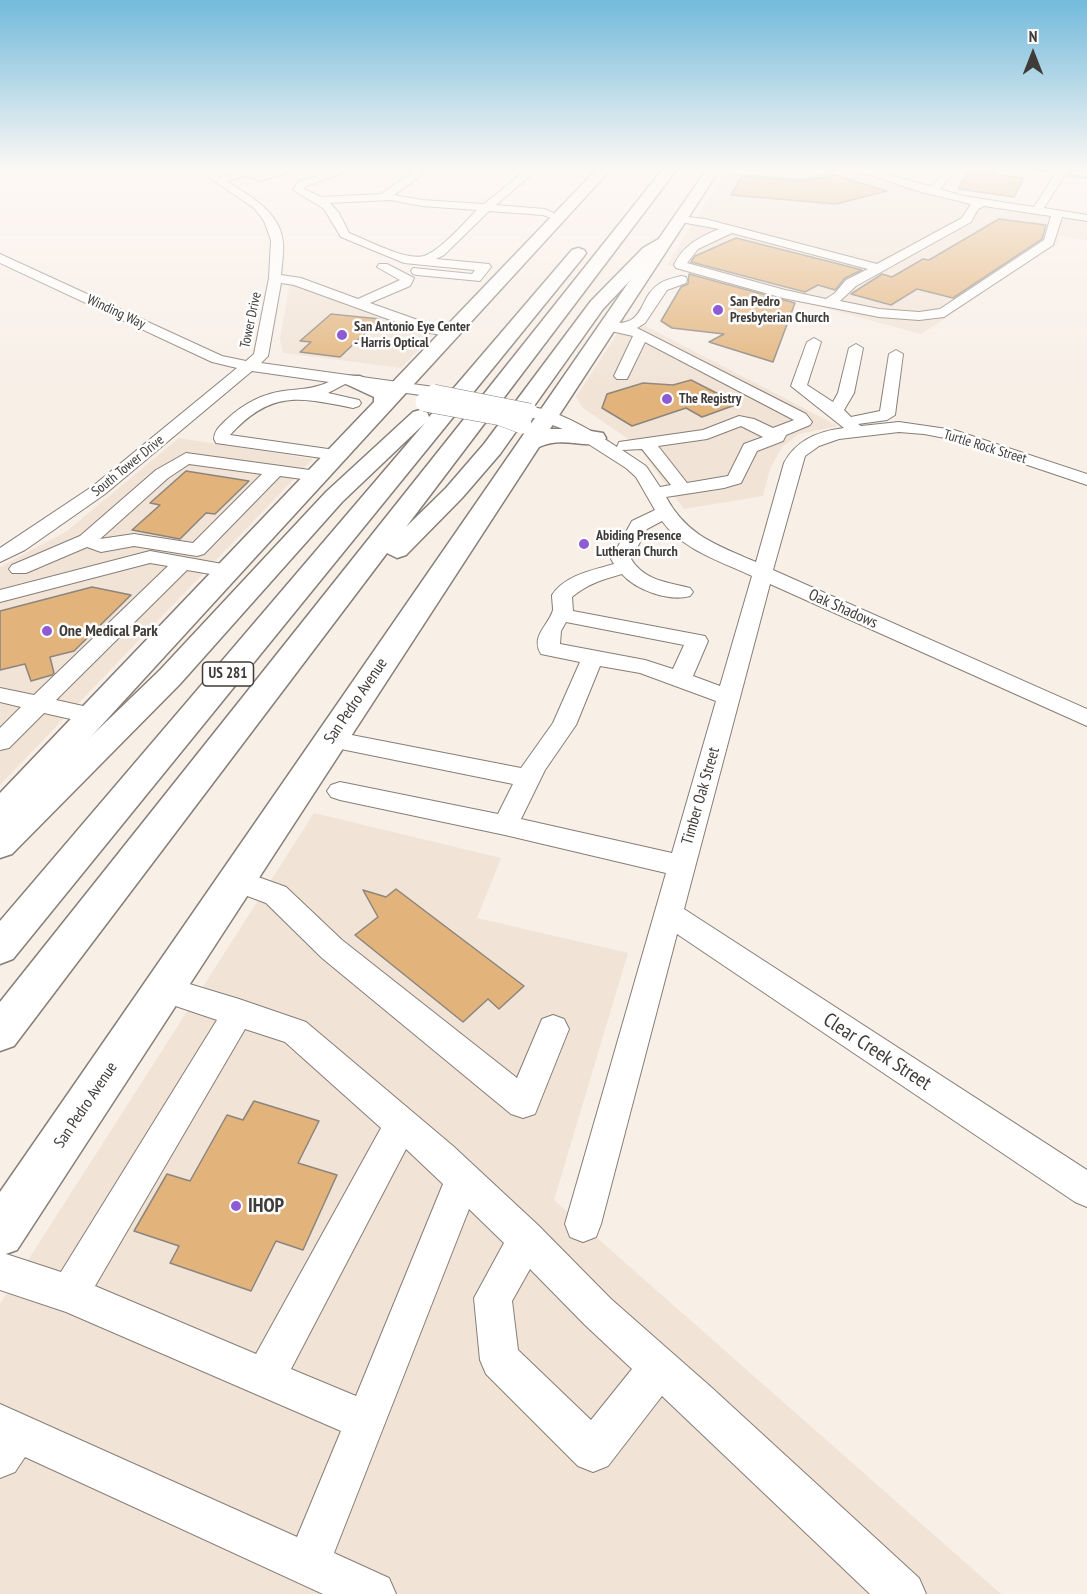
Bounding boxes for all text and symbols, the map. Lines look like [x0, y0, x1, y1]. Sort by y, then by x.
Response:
north arrow [1003, 24, 1063, 84]
text: N [1029, 26, 1037, 46]
street label: Tower Drive [237, 290, 265, 350]
street label: Winding Way [84, 291, 148, 333]
place label: San Pedro Presbyterian Church [730, 294, 829, 326]
marker: San Pedro Presbyterian Church [711, 303, 725, 317]
place label: San Antonio Eye Center - Harris Optical [354, 319, 470, 352]
marker: San Antonio Eye Center - Harris Optical [335, 328, 349, 342]
place label: The Registry [679, 391, 741, 407]
marker: The Registry [660, 392, 674, 406]
street label: Turtle Rock Street [942, 426, 1028, 468]
street label: South Tower Drive [89, 432, 167, 500]
place label: Abiding Presence Lutheran Church [596, 528, 681, 560]
marker: Abiding Presence Lutheran Church [577, 537, 591, 551]
street label: Oak Shadows [805, 585, 881, 633]
place label: One Medical Park [59, 621, 158, 641]
marker: One Medical Park [40, 624, 54, 638]
street label: San Pedro Avenue [320, 655, 392, 747]
road number: US 281 [202, 662, 254, 686]
street label: Timber Oak Street [678, 745, 724, 847]
street label: Clear Creek Street [818, 1008, 936, 1096]
street label: San Pedro Avenue [50, 1059, 122, 1151]
place label: IHOP [248, 1194, 284, 1218]
marker: IHOP [229, 1199, 243, 1213]

